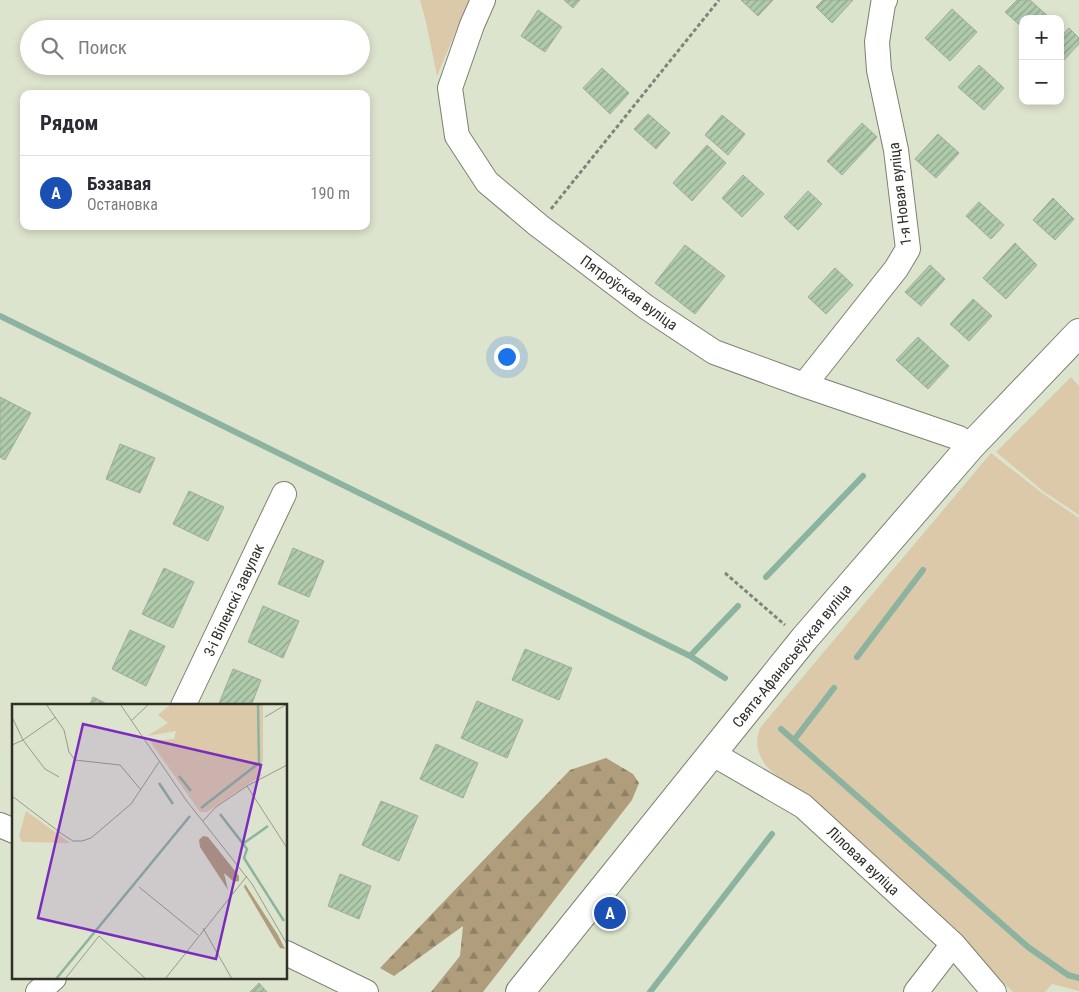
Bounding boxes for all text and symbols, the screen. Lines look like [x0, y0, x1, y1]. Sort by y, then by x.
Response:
map controls [1019, 15, 1064, 105]
button: + [1019, 15, 1064, 60]
search box [20, 20, 370, 75]
icon: search [38, 34, 66, 62]
text: Поиск [78, 36, 127, 59]
button: − [1019, 60, 1064, 105]
text: Рядом [40, 111, 99, 135]
street label: 1-я Новая вуліца [885, 141, 915, 247]
text: Бэзавая [87, 172, 151, 195]
text: A [51, 184, 61, 203]
text: 190 m [311, 184, 350, 203]
text: Остановка [87, 195, 158, 214]
street label: Пятроўская вуліца [577, 252, 681, 334]
your location [494, 344, 520, 370]
street label: 3-і Віленскі завулак [200, 541, 268, 659]
street label: Свята-Афанасьеўская вуліца [729, 581, 855, 731]
inset map [12, 704, 288, 980]
street label: Ліловая вуліца [823, 823, 903, 899]
pin: A [594, 894, 626, 932]

